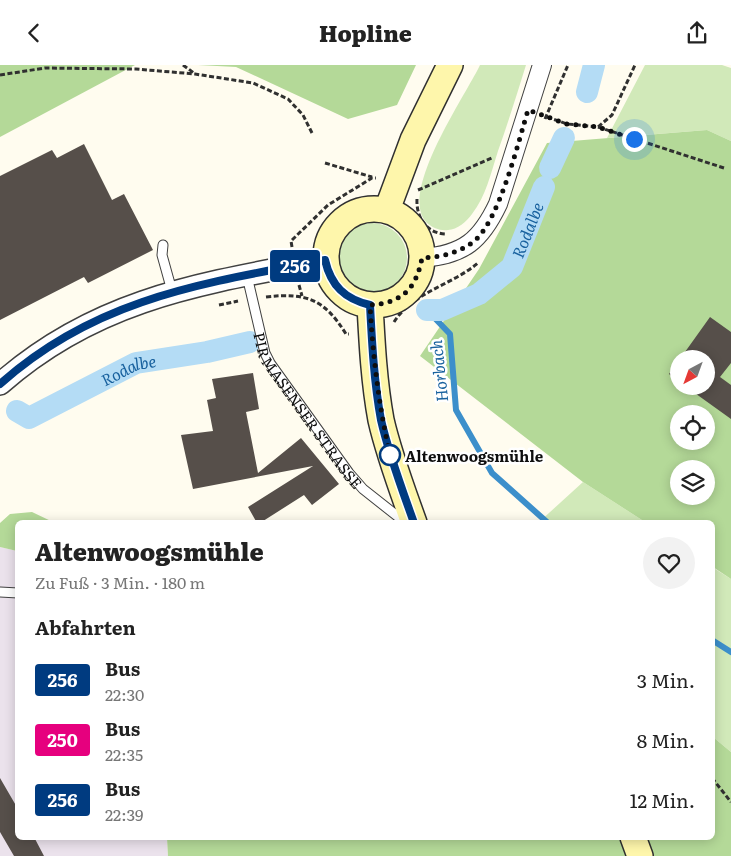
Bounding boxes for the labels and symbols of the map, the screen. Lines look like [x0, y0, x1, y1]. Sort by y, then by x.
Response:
your location [622, 127, 647, 152]
water label: Rodalbe [505, 198, 549, 261]
line badge: 256 [266, 250, 324, 282]
street label: PIRMASENSER STRASSE [249, 329, 369, 493]
water label: Horbach [423, 338, 453, 403]
water label: Rodalbe [96, 348, 158, 391]
north arrow [670, 350, 715, 395]
marker: Altenwoogsmühle [379, 444, 401, 466]
place label: Altenwoogsmühle [405, 444, 544, 467]

